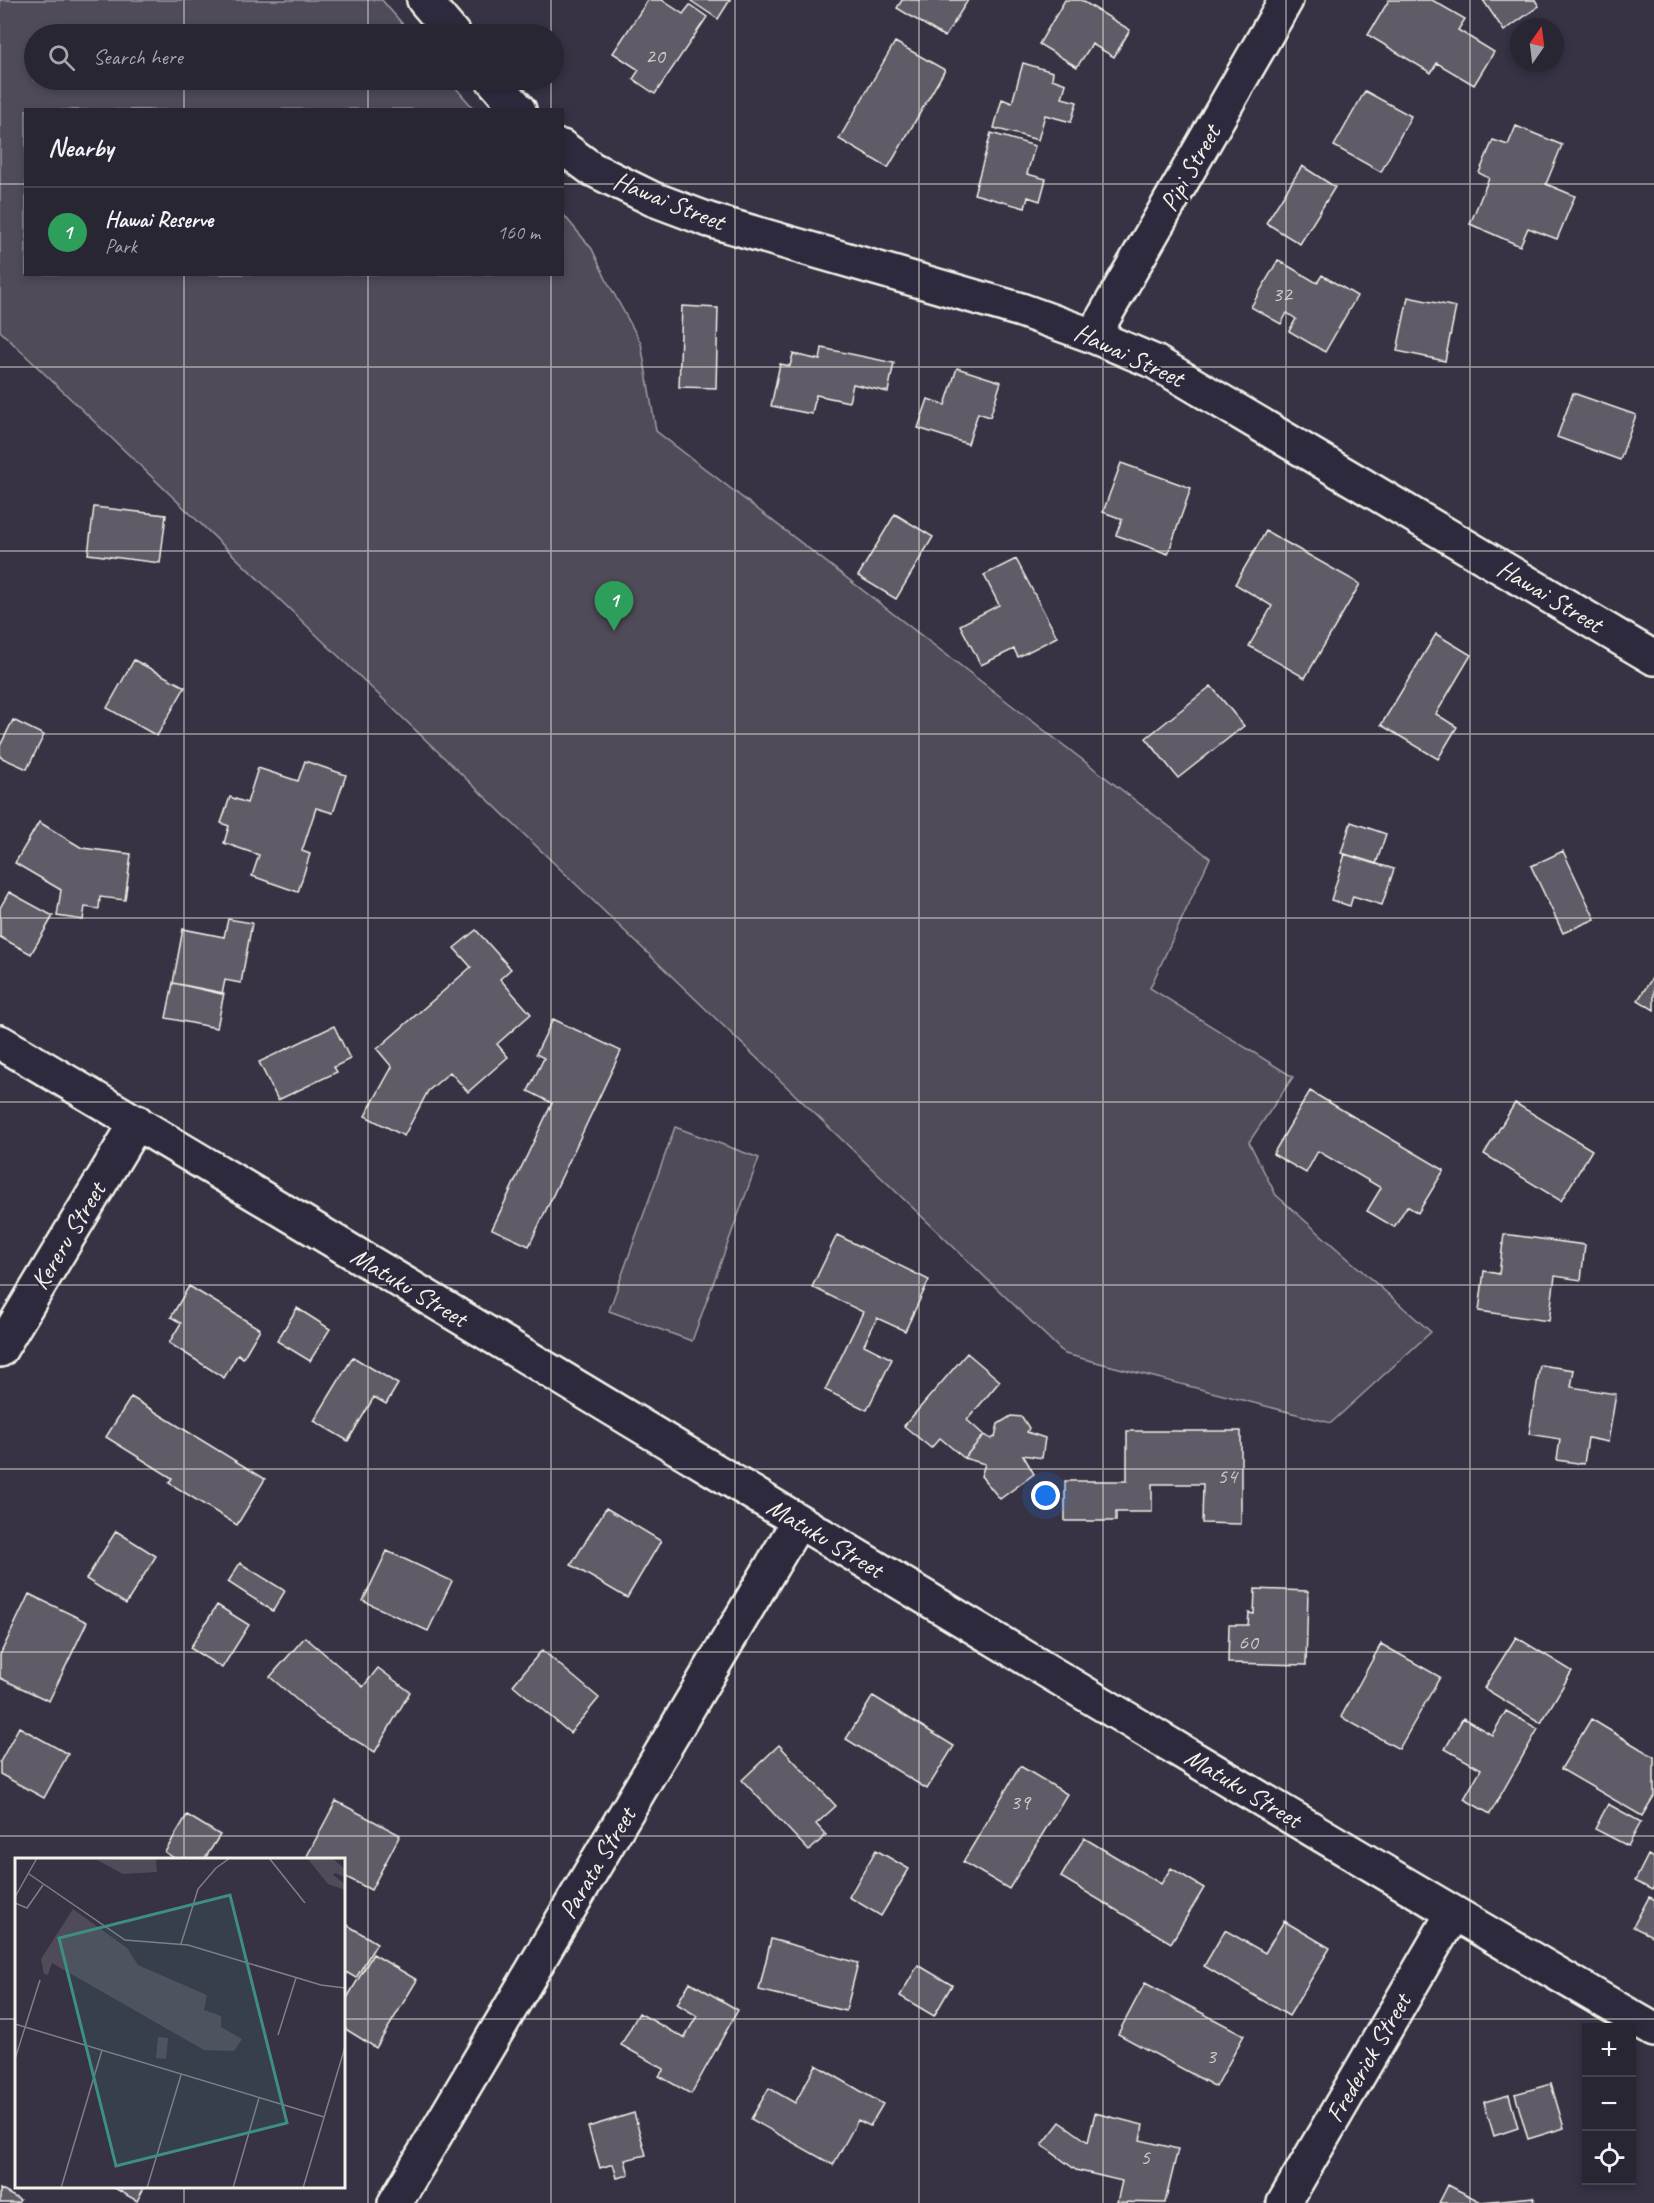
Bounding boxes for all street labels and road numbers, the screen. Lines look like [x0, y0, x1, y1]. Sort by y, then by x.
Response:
street label: Pipi Street [1152, 117, 1229, 217]
street label: Hawai Street [609, 164, 732, 239]
street label: Hawai Street [1069, 315, 1191, 396]
street label: Hawai Street [1491, 552, 1611, 641]
street label: Kereru Street [23, 1174, 114, 1296]
street label: Matuku Street [345, 1239, 475, 1336]
street label: Matuku Street [761, 1490, 891, 1587]
street label: Matuku Street [1179, 1740, 1309, 1837]
street label: Parata Street [551, 1799, 644, 1925]
street label: Frederick Street [1318, 1986, 1419, 2128]

